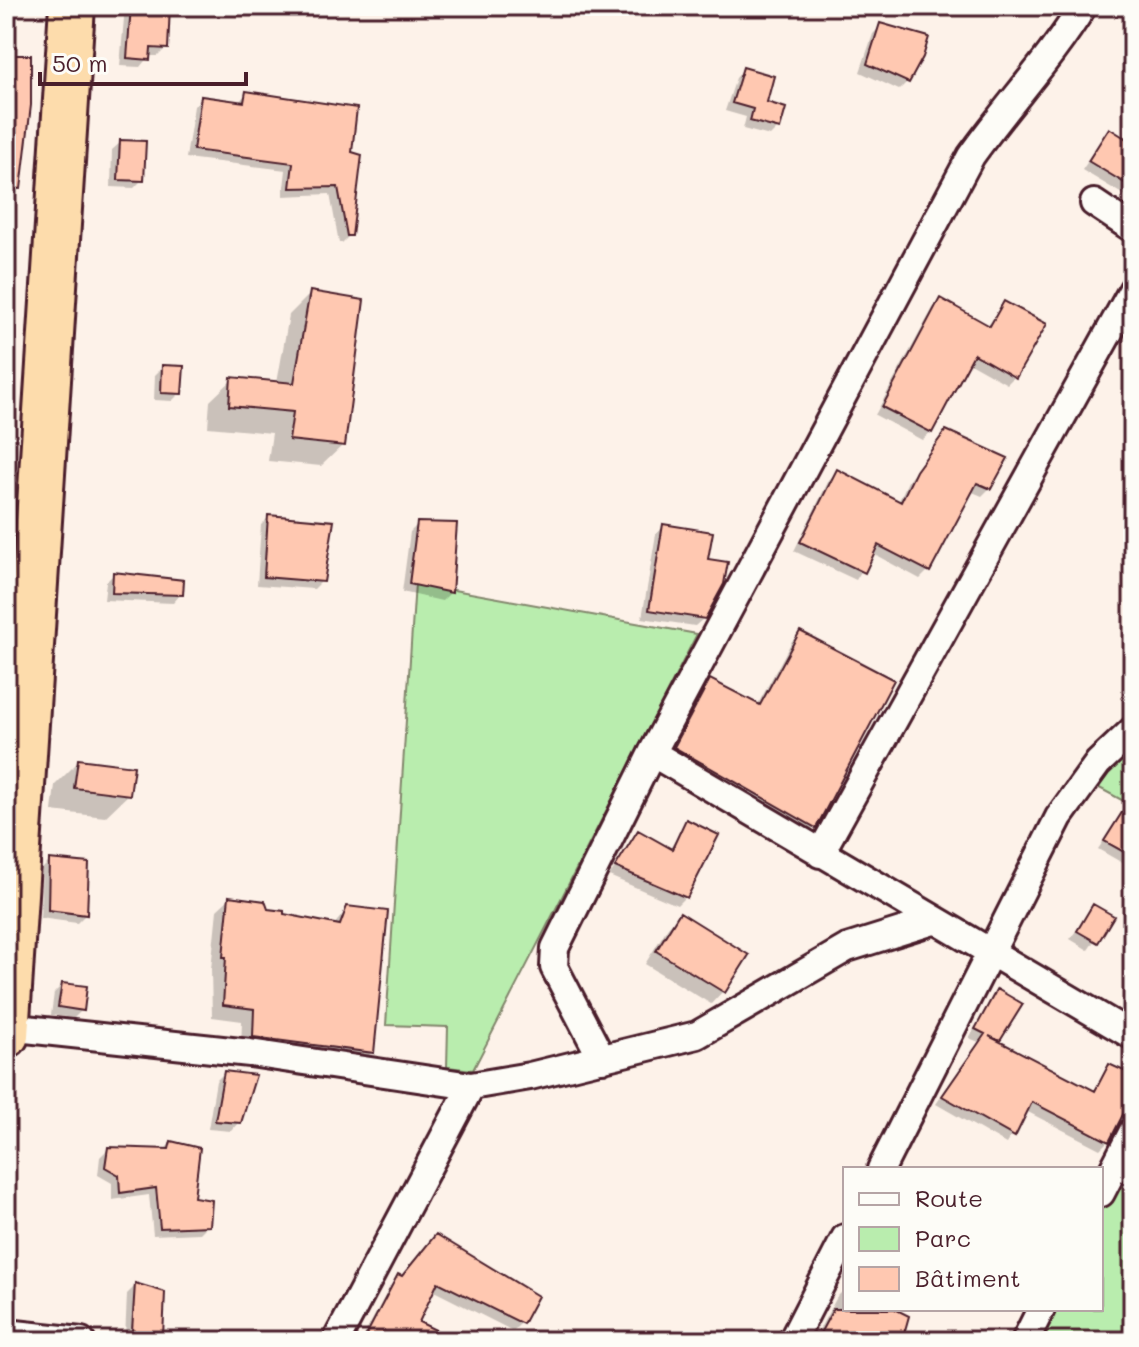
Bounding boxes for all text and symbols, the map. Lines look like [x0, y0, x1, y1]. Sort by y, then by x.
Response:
scale bar [40, 36, 246, 86]
text: 50 m [52, 47, 108, 78]
legend [843, 1167, 1103, 1311]
text: Route [915, 1182, 983, 1213]
text: Parc [915, 1222, 971, 1253]
text: Bâtiment [915, 1262, 1021, 1293]

